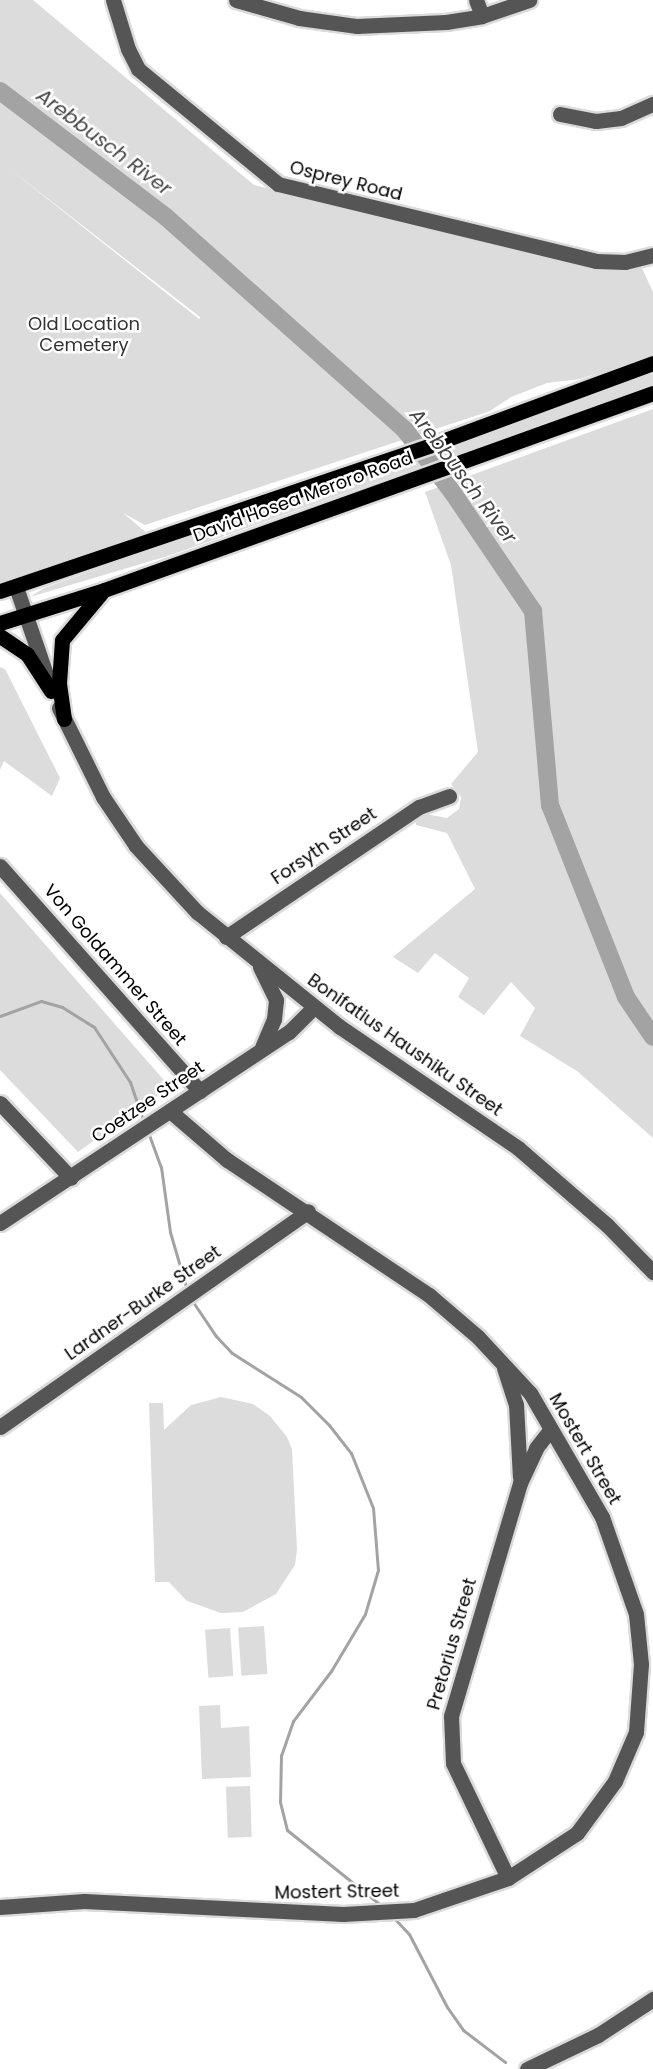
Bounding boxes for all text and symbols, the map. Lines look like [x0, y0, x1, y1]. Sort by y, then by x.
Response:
water label: Arebbusch River [32, 83, 176, 201]
street label: Osprey Road [287, 157, 405, 205]
park label: Old Location Cemetery [28, 314, 140, 356]
water label: Arebbusch River [404, 404, 522, 548]
street label: David Hosea Meroro Road [190, 447, 416, 547]
street label: Forsyth Street [267, 803, 381, 889]
street label: Von Goldammer Street [39, 880, 191, 1050]
street label: Bonifatius Haushiku Street [303, 969, 507, 1121]
street label: Coetzee Street [88, 1056, 208, 1148]
street label: Lardner-Burke Street [61, 1241, 225, 1365]
street label: Mostert Street [544, 1390, 626, 1508]
street label: Pretorius Street [423, 1576, 481, 1712]
street label: Mostert Street [274, 1880, 400, 1904]

